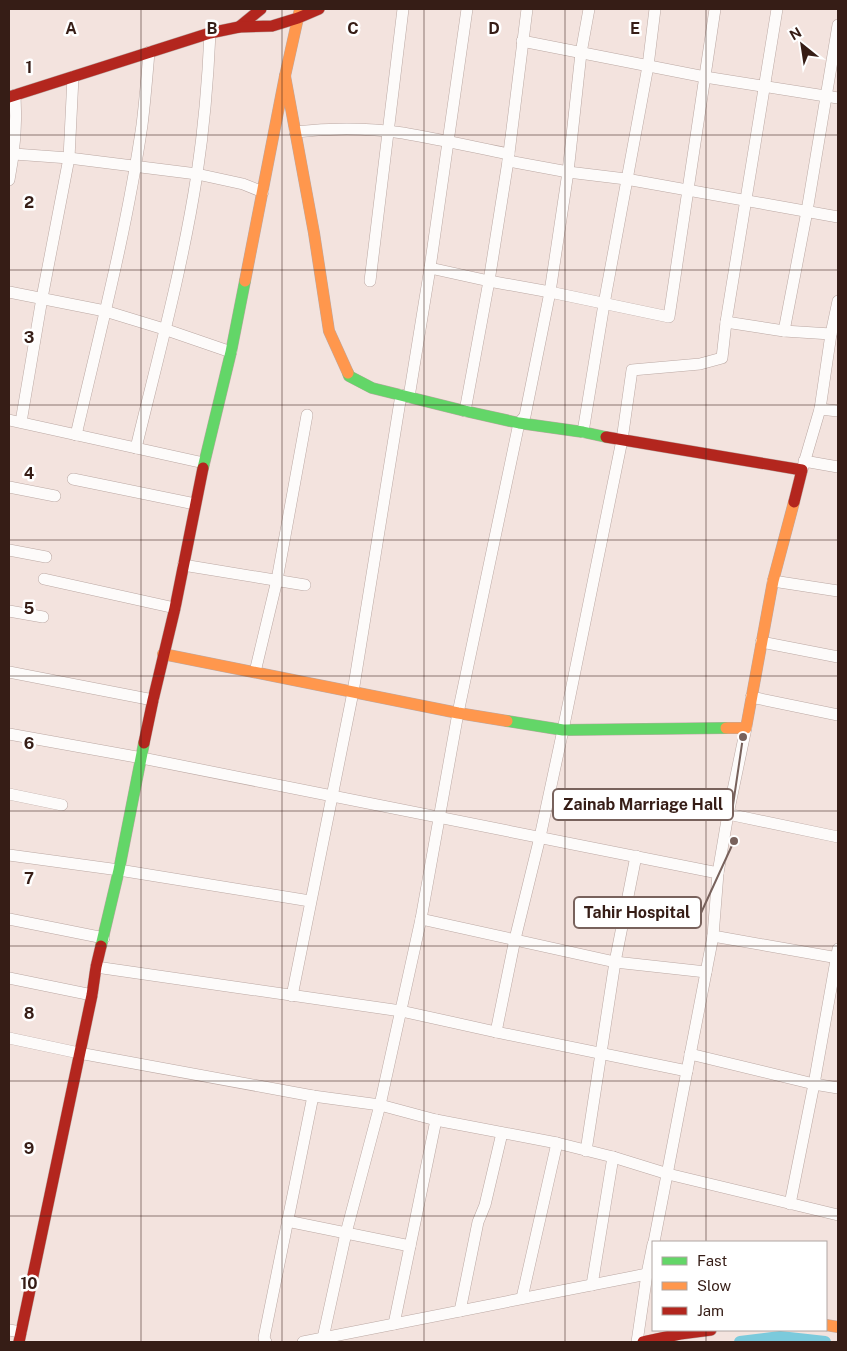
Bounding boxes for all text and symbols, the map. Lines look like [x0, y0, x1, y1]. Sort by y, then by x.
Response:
text: A [65, 19, 77, 38]
text: B [207, 19, 218, 38]
text: C [347, 19, 359, 38]
text: D [488, 19, 500, 38]
text: E [630, 19, 640, 38]
north arrow [777, 20, 827, 70]
text: N [787, 24, 804, 43]
text: 1 [26, 58, 32, 77]
text: 2 [24, 193, 34, 212]
text: 3 [24, 328, 34, 347]
text: 4 [24, 464, 35, 483]
text: 5 [24, 599, 35, 618]
text: 6 [24, 734, 34, 753]
callout: Zainab Marriage Hall [553, 789, 733, 820]
text: Zainab Marriage Hall [563, 795, 723, 814]
text: 7 [24, 869, 34, 888]
callout: Tahir Hospital [574, 897, 701, 928]
text: Tahir Hospital [584, 903, 690, 922]
text: 8 [24, 1004, 35, 1023]
text: 9 [24, 1139, 34, 1158]
legend [652, 1241, 827, 1331]
text: Fast [697, 1252, 727, 1269]
text: 10 [20, 1274, 38, 1293]
text: Slow [697, 1277, 732, 1294]
text: Jam [697, 1302, 724, 1319]

